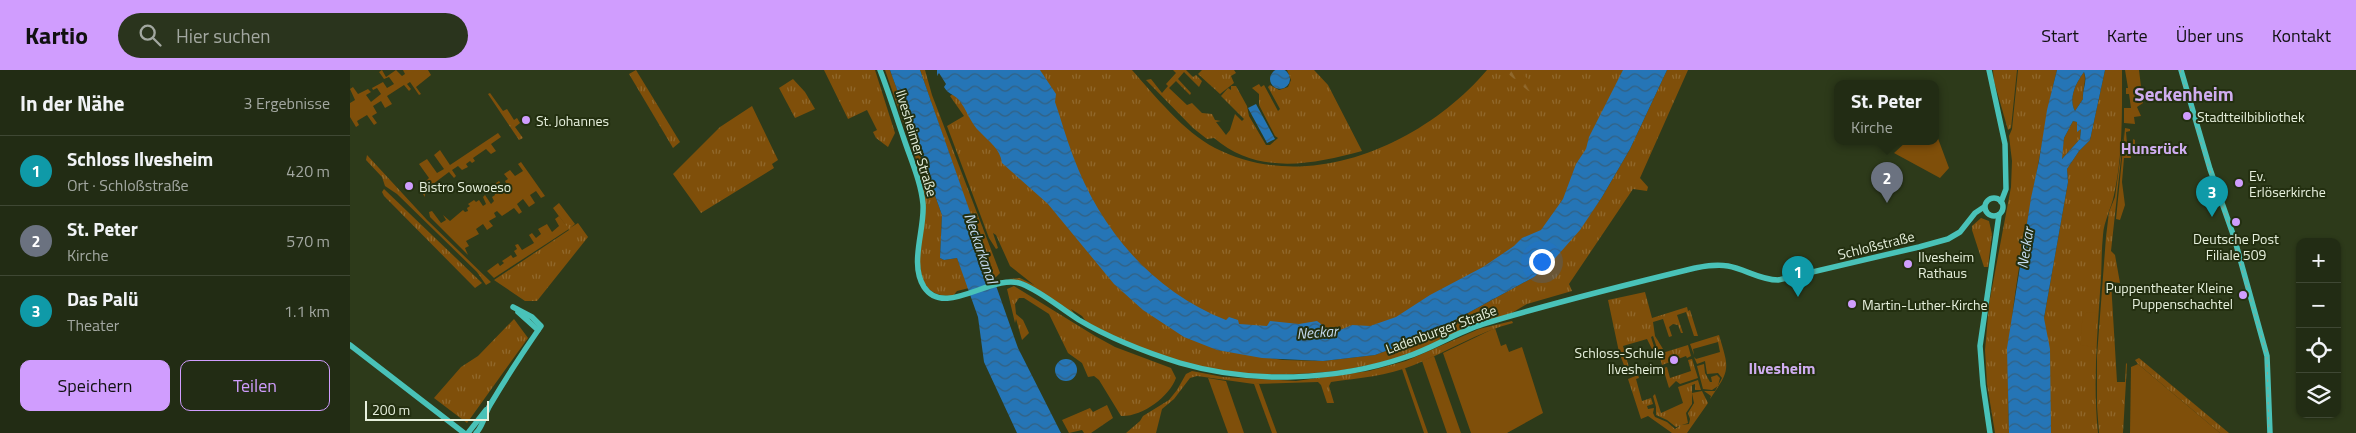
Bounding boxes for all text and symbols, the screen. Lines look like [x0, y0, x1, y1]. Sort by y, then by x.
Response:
search box [118, 13, 468, 58]
text: Kartio [25, 17, 88, 53]
icon: search [136, 21, 164, 49]
text: Hier suchen [176, 21, 271, 50]
text: Start [2041, 22, 2079, 49]
text: Karte [2107, 22, 2148, 49]
text: Über uns [2176, 22, 2244, 49]
text: Kontakt [2272, 22, 2331, 49]
district label: Seckenheim [2134, 79, 2234, 108]
popup [1834, 80, 1939, 145]
text: St. Peter [1851, 86, 1922, 115]
text: In der Nähe [20, 87, 125, 119]
street label: Ilvesheimer Straße [891, 87, 943, 199]
text: 3 Ergebnisse [243, 91, 330, 115]
place label: Stadtteilbibliothek [2197, 106, 2305, 127]
place label: St. Johannes [536, 110, 609, 131]
marker: Stadtteilbibliothek [2181, 110, 2193, 122]
marker: St. Johannes [520, 114, 532, 126]
text: Kirche [1851, 115, 1893, 139]
district label: Hunsrück [2121, 136, 2188, 160]
text: Schloss Ilvesheim [67, 144, 213, 173]
text: 1 [32, 159, 40, 183]
text: 420 m [286, 159, 330, 183]
pin: 2 [1871, 162, 1903, 203]
place label: Ev. Erlöserkirche [2249, 165, 2326, 202]
text: Ort · Schloßstraße [67, 173, 189, 197]
place label: Bistro Sowoeso [419, 176, 511, 197]
pin: 3 [2196, 176, 2228, 217]
marker: Ev. Erlöserkirche [2233, 177, 2245, 189]
marker: Bistro Sowoeso [403, 180, 415, 192]
water label: Neckarkanal [958, 210, 1004, 288]
text: St. Peter [67, 214, 138, 243]
marker: Deutsche Post Filiale 509 [2230, 216, 2242, 228]
water label: Neckar [2010, 224, 2040, 270]
street label: Schloßstraße [1835, 225, 1917, 265]
place label: Deutsche Post Filiale 509 [2193, 228, 2279, 265]
text: 2 [32, 229, 40, 253]
text: 570 m [286, 229, 330, 253]
map controls [2296, 238, 2341, 418]
button: + [2296, 238, 2341, 283]
text: Kirche [67, 243, 109, 267]
place label: Ilvesheim Rathaus [1918, 246, 1974, 283]
your location [1529, 249, 1555, 275]
pin: 1 [1782, 256, 1814, 297]
marker: Ilvesheim Rathaus [1902, 258, 1914, 270]
place label: Puppentheater Kleine Puppenschachtel [2106, 277, 2233, 314]
button: − [2296, 283, 2341, 328]
text: Das Palü [67, 284, 138, 313]
marker: Puppentheater Kleine Puppenschachtel [2237, 289, 2249, 301]
place label: Martin-Luther-Kirche [1862, 294, 1988, 315]
marker: Martin-Luther-Kirche [1846, 298, 1858, 310]
text: 3 [32, 299, 40, 323]
text: 1.1 km [284, 299, 330, 323]
street label: Ladenburger Straße [1383, 299, 1499, 359]
text: Theater [67, 313, 119, 337]
water label: Neckar [1296, 319, 1341, 345]
button: locate [2296, 328, 2341, 373]
place label: Schloss-Schule Ilvesheim [1575, 342, 1664, 379]
marker: Schloss-Schule Ilvesheim [1668, 354, 1680, 366]
district label: Ilvesheim [1748, 356, 1816, 380]
button: Speichern [20, 360, 170, 411]
button: Teilen [180, 360, 330, 411]
button: layers [2296, 373, 2341, 418]
scale bar [365, 398, 489, 421]
text: 200 m [372, 399, 410, 420]

